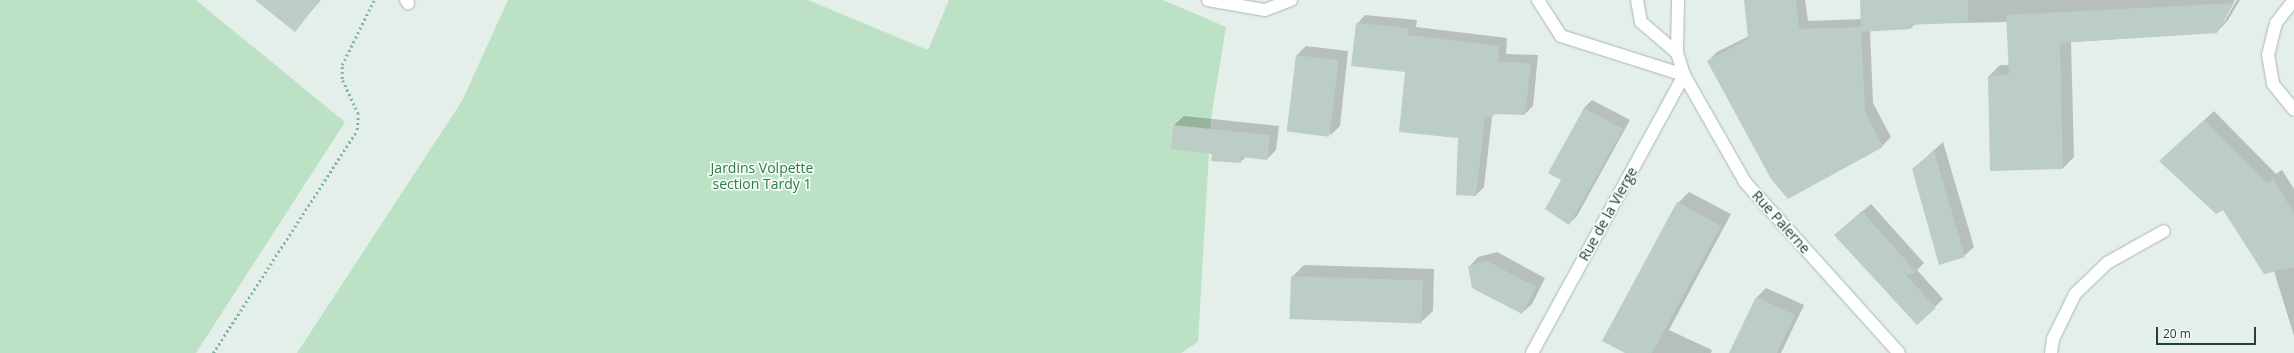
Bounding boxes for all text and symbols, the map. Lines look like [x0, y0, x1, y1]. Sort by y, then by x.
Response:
park label: Jardins Volpette section Tardy 1 [711, 160, 813, 192]
street label: Rue de la Vierge [1575, 164, 1641, 264]
street label: Rue Palerne [1748, 187, 1814, 257]
scale bar [2158, 319, 2258, 345]
text: 20 m [2163, 325, 2191, 342]

